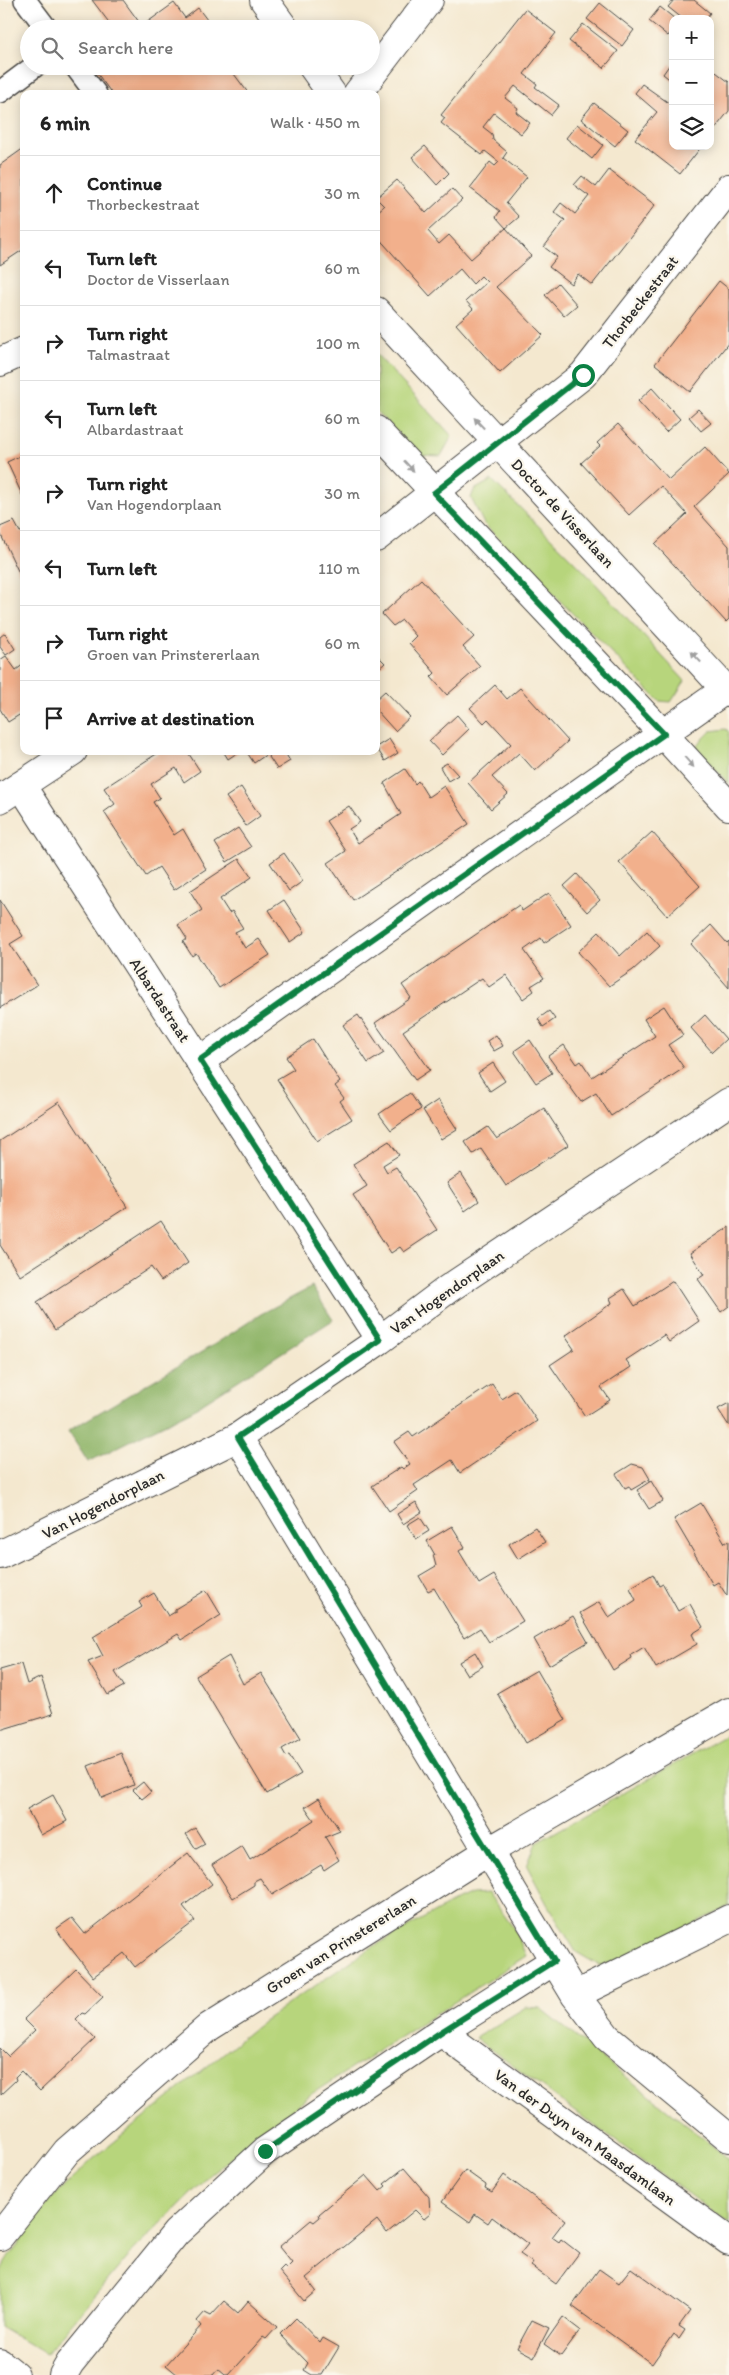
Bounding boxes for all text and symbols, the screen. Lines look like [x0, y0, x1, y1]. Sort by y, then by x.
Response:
map controls [669, 15, 714, 150]
button: + [669, 15, 714, 60]
search box [20, 20, 380, 75]
icon: search [38, 34, 66, 62]
text: Search here [78, 36, 173, 59]
button: − [669, 60, 714, 105]
button: layers [669, 105, 714, 150]
text: 6 min [40, 110, 90, 135]
text: Walk · 450 m [270, 113, 360, 132]
text: Continue [87, 172, 162, 195]
icon: ahead [40, 179, 68, 207]
text: 30 m [324, 184, 360, 203]
text: Thorbeckestraat [87, 195, 200, 214]
text: Turn left [87, 247, 157, 270]
street label: Thorbeckestraat [598, 252, 682, 352]
icon: left [40, 254, 68, 282]
text: 60 m [325, 259, 360, 278]
text: Doctor de Visserlaan [87, 270, 230, 289]
text: Turn right [87, 322, 168, 345]
icon: right [40, 329, 68, 357]
text: 100 m [316, 334, 360, 353]
text: Talmastraat [87, 345, 170, 364]
route start [572, 364, 595, 387]
text: Turn left [87, 397, 157, 420]
icon: left [40, 404, 68, 432]
text: 60 m [325, 409, 360, 428]
one-way arrow [473, 417, 485, 429]
text: Albardastraat [87, 420, 184, 439]
street label: Doctor de Visserlaan [507, 454, 619, 572]
one-way arrow [403, 459, 415, 471]
text: Turn right [87, 472, 168, 495]
icon: right [40, 479, 68, 507]
text: 30 m [324, 484, 360, 503]
text: Van Hogendorplaan [87, 495, 222, 514]
icon: left [40, 554, 68, 582]
text: Turn left [87, 557, 157, 580]
text: 110 m [318, 559, 360, 578]
text: Turn right [87, 622, 168, 645]
icon: right [40, 629, 68, 657]
text: 60 m [325, 634, 360, 653]
text: Groen van Prinstererlaan [87, 645, 260, 664]
one-way arrow [690, 652, 702, 664]
icon: arrive [40, 704, 68, 732]
text: Arrive at destination [87, 707, 254, 730]
one-way arrow [683, 756, 694, 768]
street label: Albardastraat [126, 954, 194, 1046]
street label: Van Hogendorplaan [386, 1245, 508, 1338]
street label: Van Hogendorplaan [39, 1465, 168, 1543]
street label: Groen van Prinstererlaan [263, 1890, 419, 1998]
street label: Van der Duyn van Maasdamlaan [491, 2065, 679, 2209]
route end [254, 2140, 277, 2163]

